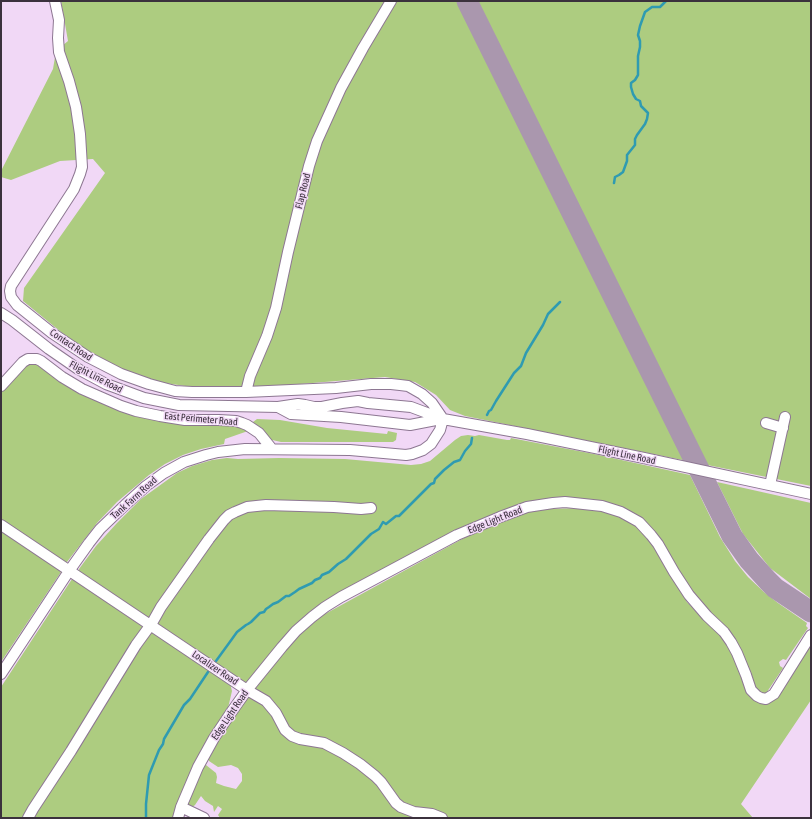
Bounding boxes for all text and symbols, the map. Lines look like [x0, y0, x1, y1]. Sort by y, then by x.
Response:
street label: Flap Road [293, 172, 313, 210]
street label: Contact Road [47, 326, 95, 364]
street label: Flight Line Road [67, 358, 125, 396]
street label: East Perimeter Road [164, 410, 238, 428]
street label: Flight Line Road [597, 443, 657, 467]
street label: Tank Farm Road [108, 474, 160, 522]
street label: Edge Light Road [466, 504, 524, 536]
street label: Localizer Road [190, 648, 240, 688]
street label: Edge Light Road [209, 688, 251, 742]

